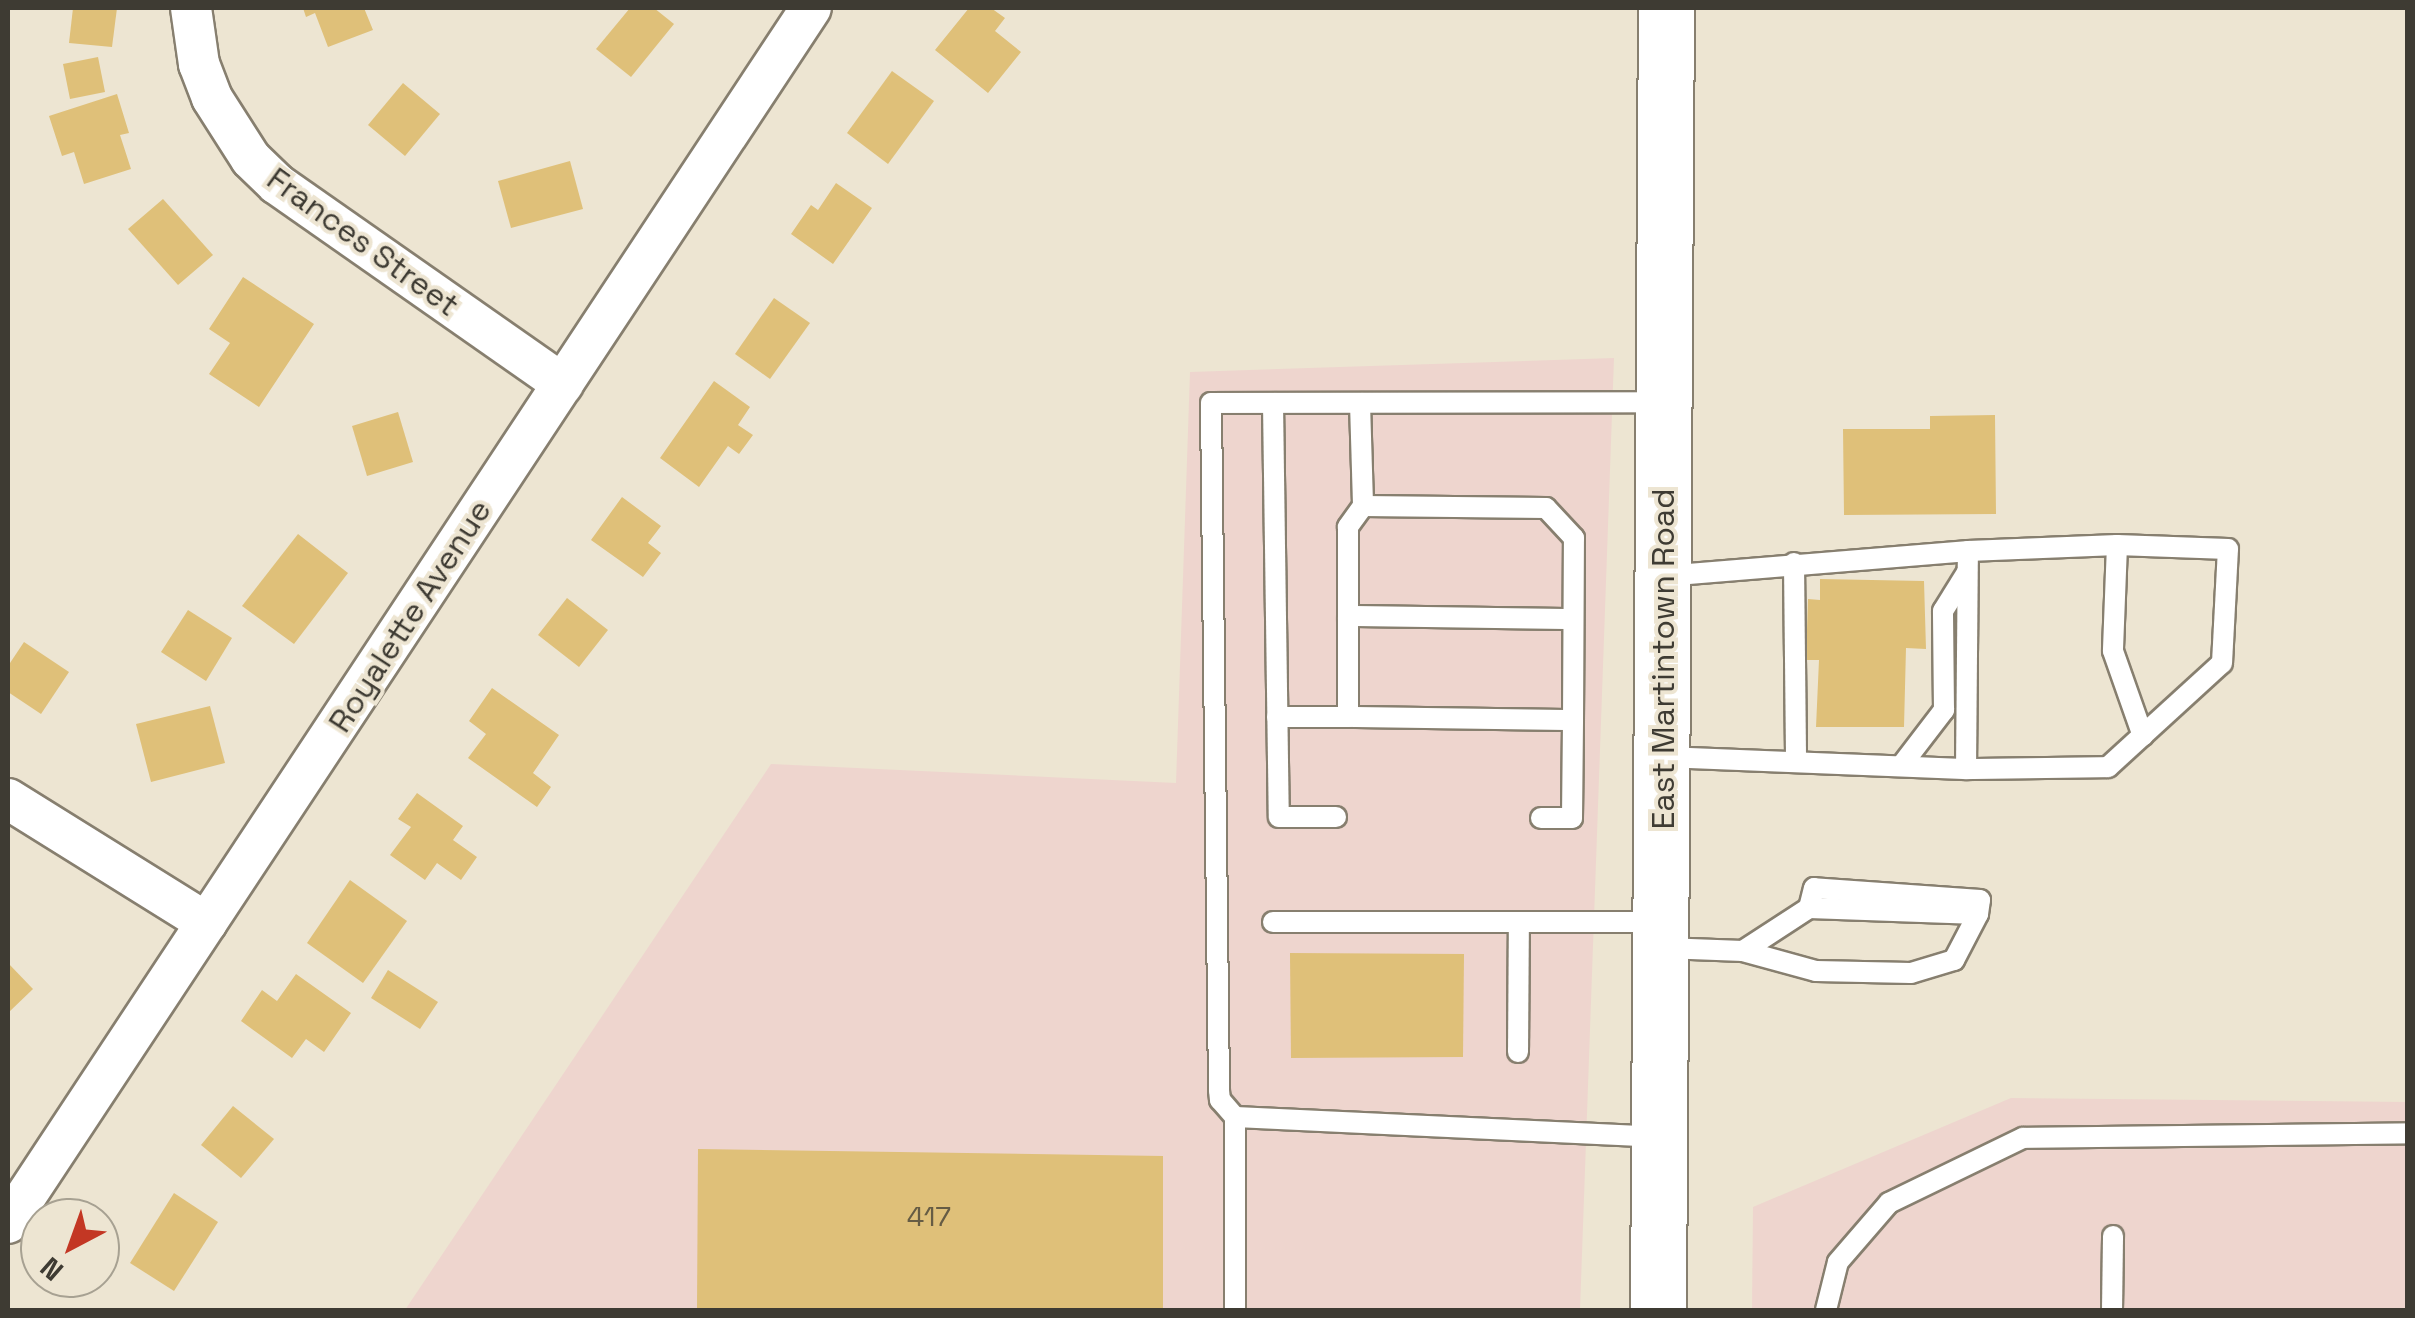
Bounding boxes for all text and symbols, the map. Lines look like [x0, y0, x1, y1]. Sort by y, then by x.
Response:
street label: Frances Street [260, 160, 466, 324]
street label: East Martintown Road [1644, 488, 1682, 830]
street label: Royalette Avenue [320, 492, 500, 740]
north arrow [20, 1198, 120, 1298]
house number: 417 [907, 1199, 951, 1233]
text: N [33, 1249, 71, 1289]

